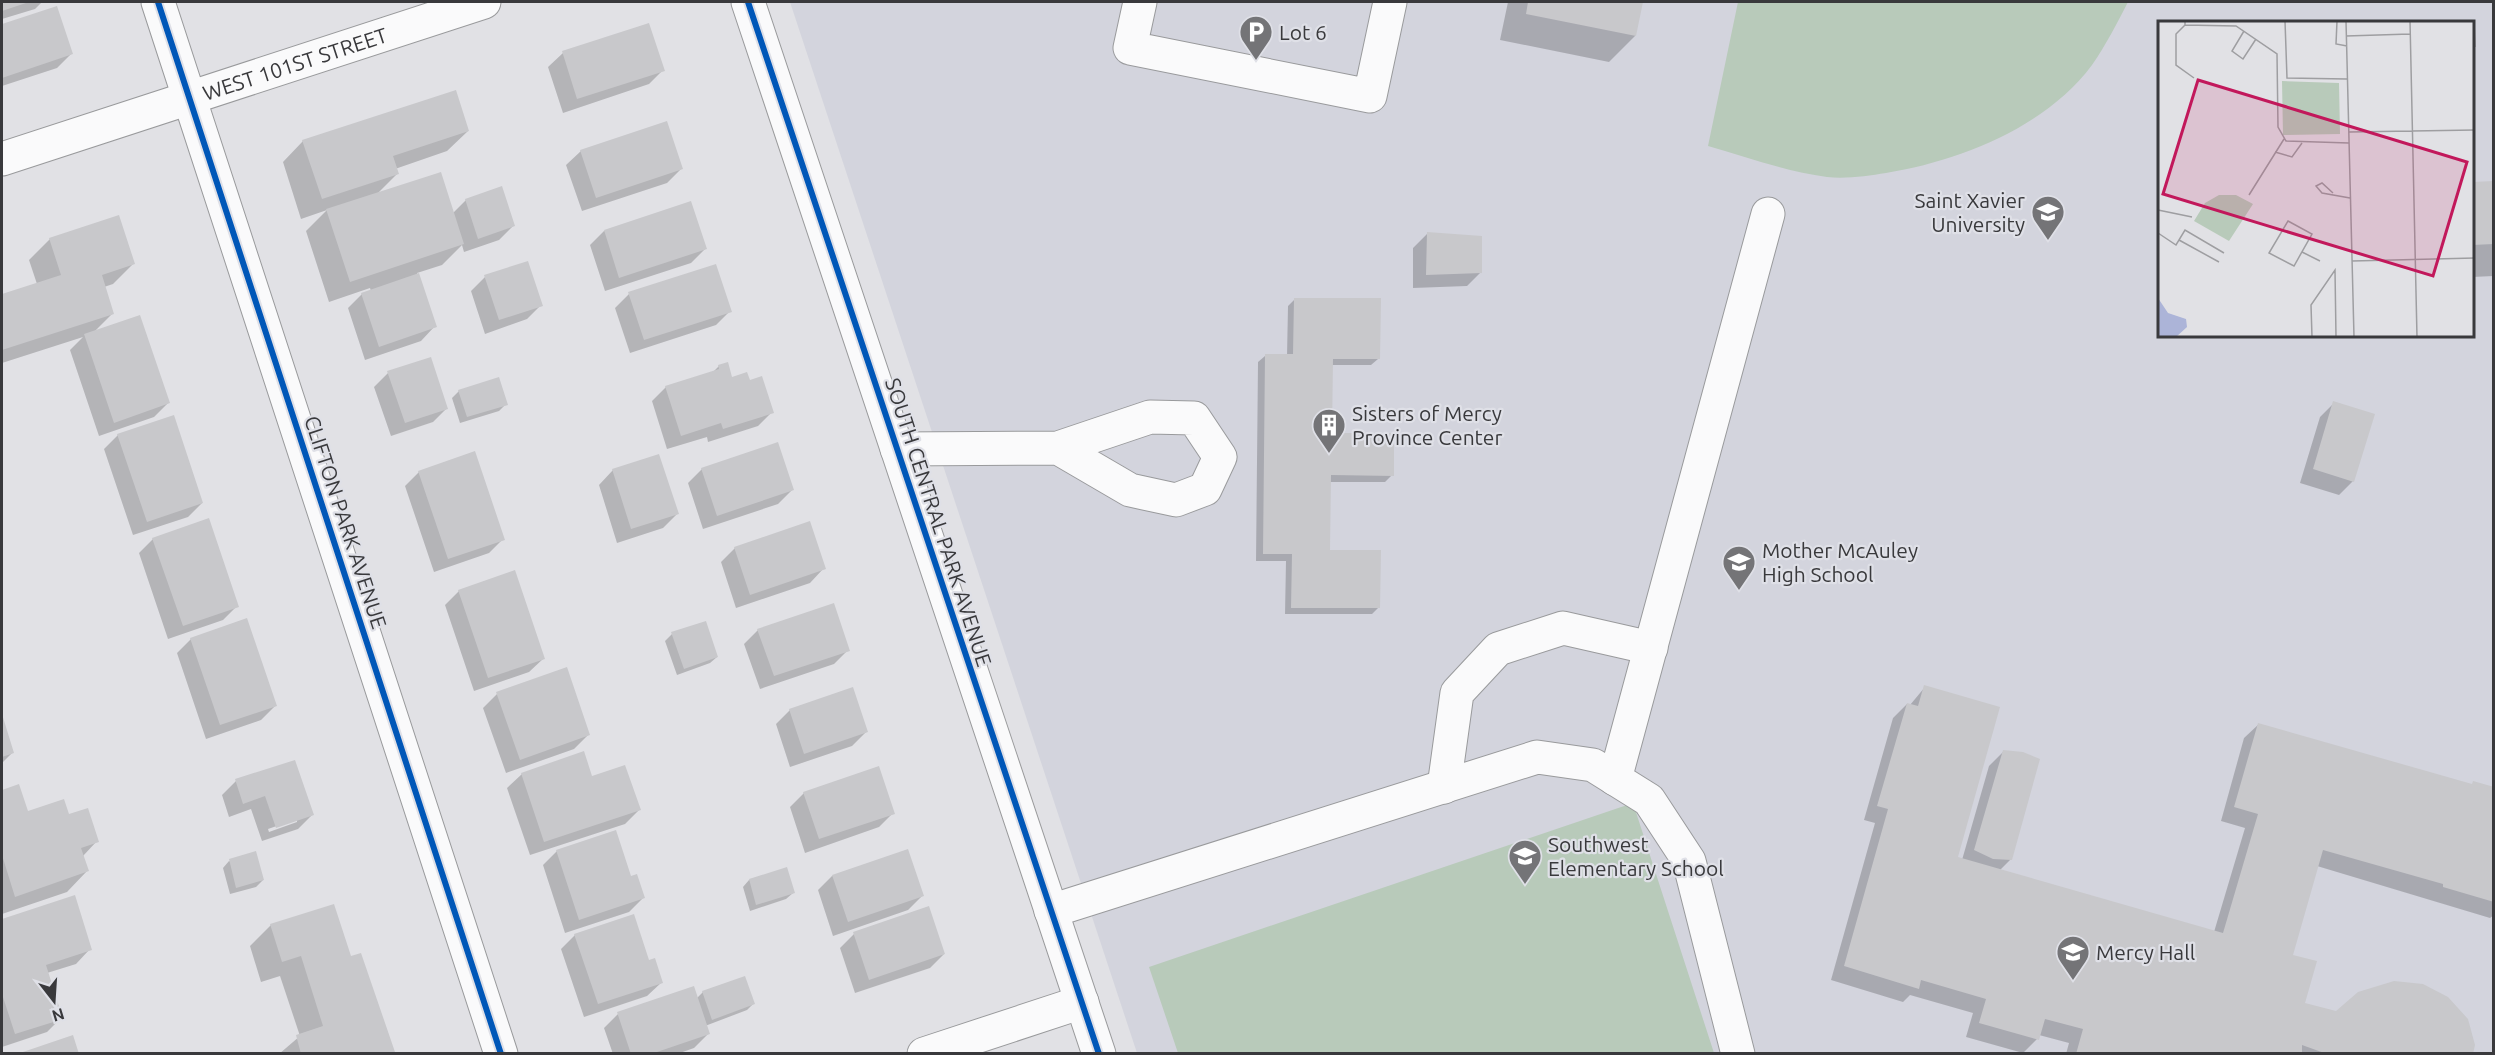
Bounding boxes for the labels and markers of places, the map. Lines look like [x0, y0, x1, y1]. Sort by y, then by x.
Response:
parking icon: Lot 6 [1238, 14, 1274, 61]
place label: Lot 6 [1279, 20, 1327, 44]
place label: Saint Xavier University [1914, 188, 2025, 236]
school or university icon: Saint Xavier University [2030, 194, 2066, 241]
place label: Sisters of Mercy Province Center [1352, 401, 1502, 449]
building icon: Sisters of Mercy Province Center [1311, 407, 1347, 454]
place label: Mother McAuley High School [1762, 538, 1918, 586]
school or university icon: Mother McAuley High School [1721, 544, 1757, 591]
place label: Southwest Elementary School [1548, 832, 1724, 880]
school or university icon: Southwest Elementary School [1507, 838, 1543, 885]
school or university icon: Mercy Hall [2055, 934, 2091, 981]
place label: Mercy Hall [2096, 940, 2195, 964]

